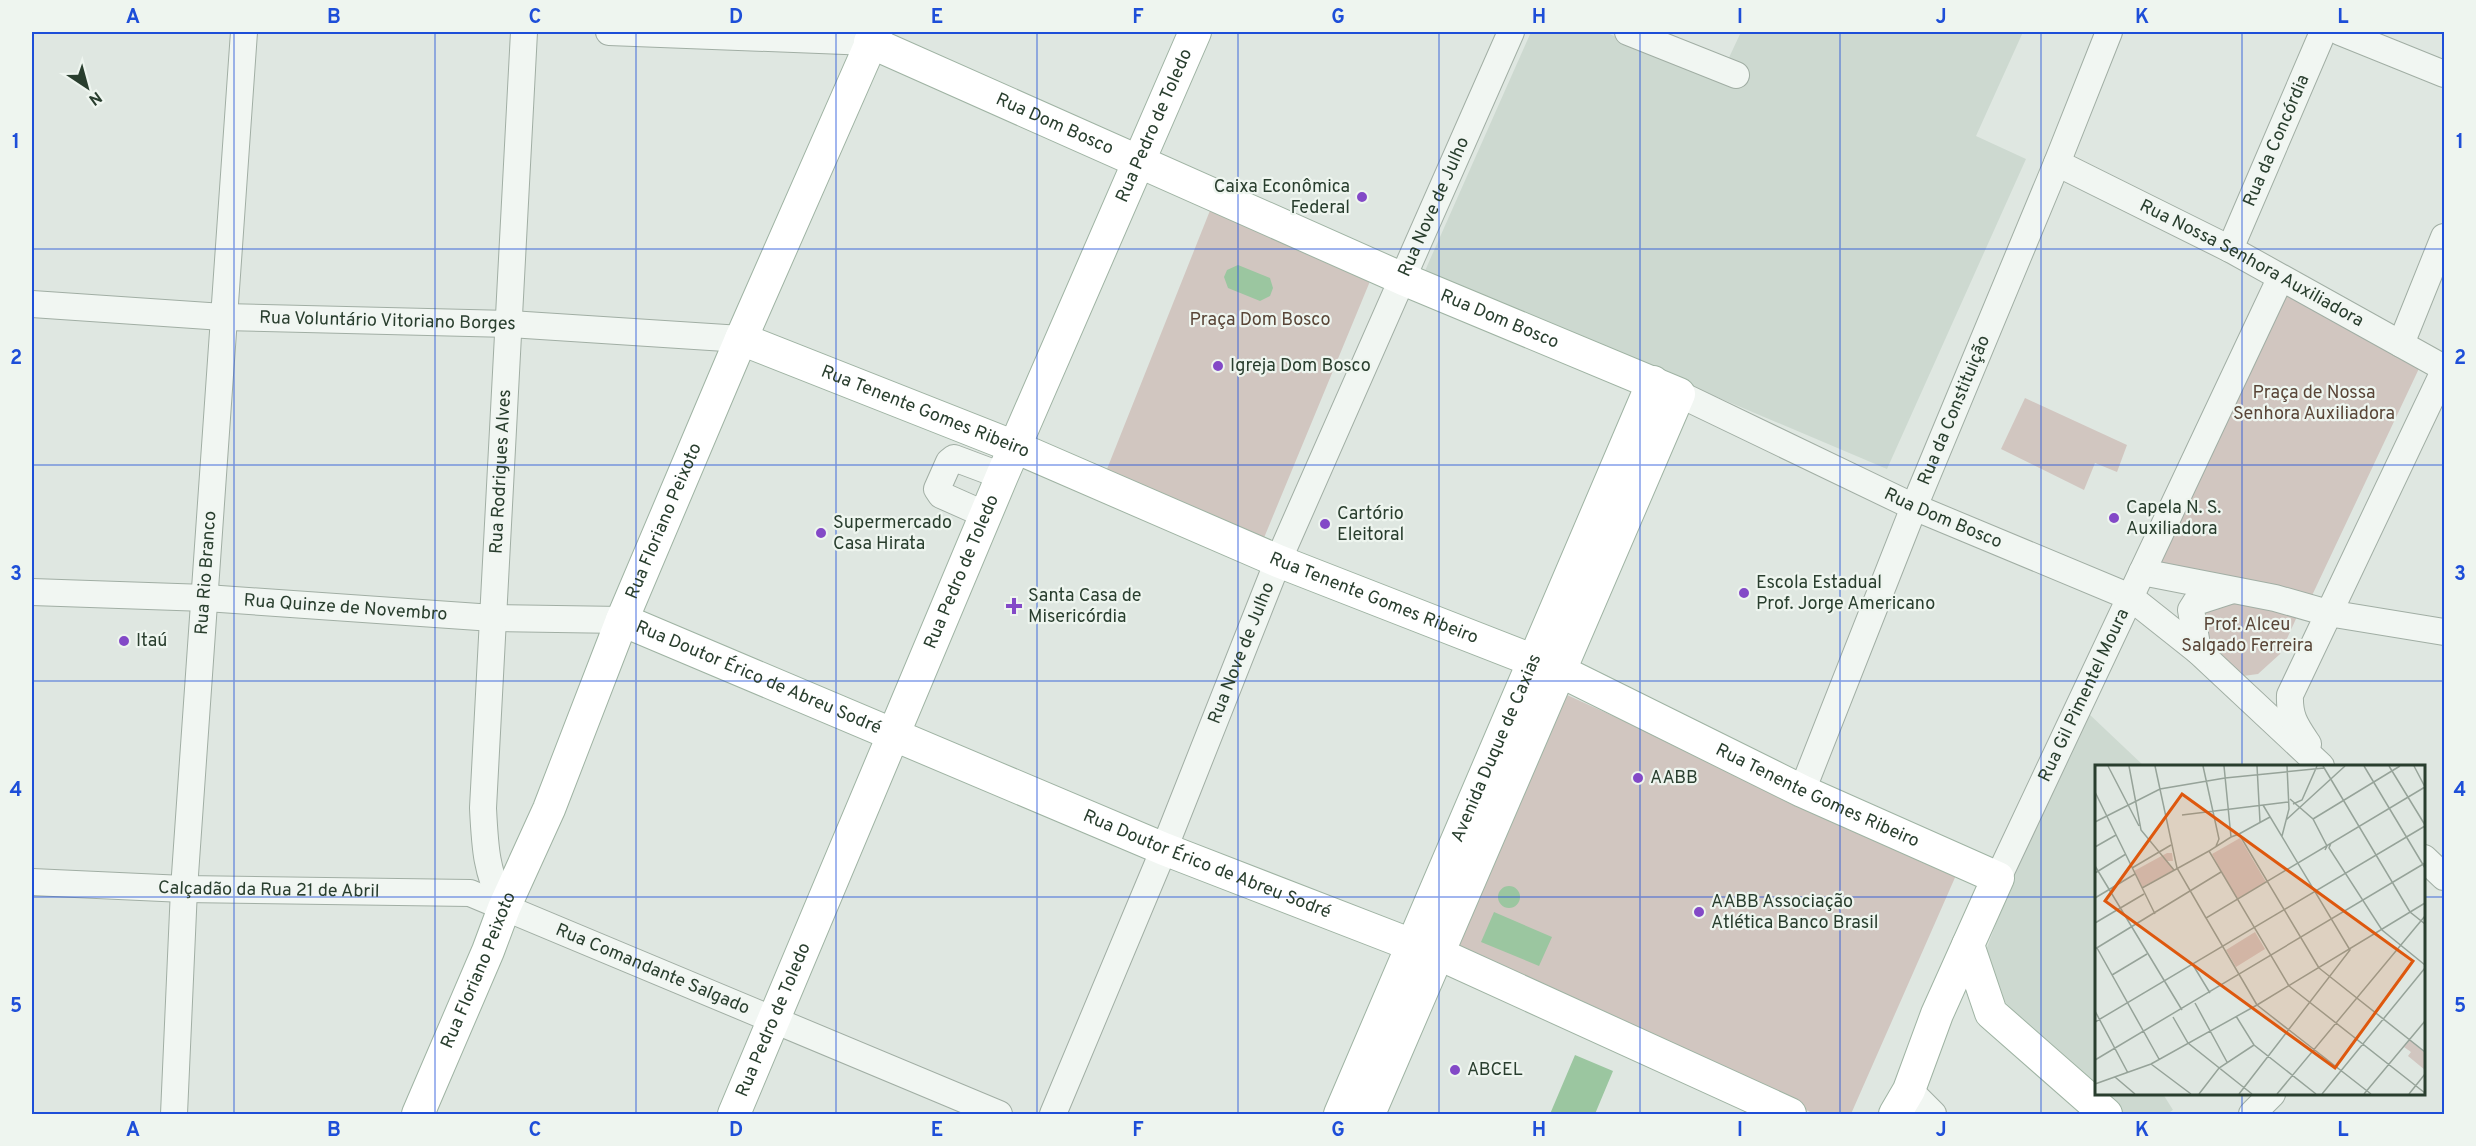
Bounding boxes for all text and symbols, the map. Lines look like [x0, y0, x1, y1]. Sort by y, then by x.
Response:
text: A [126, 5, 140, 31]
text: B [327, 5, 341, 31]
text: C [529, 5, 541, 31]
text: D [729, 5, 743, 31]
text: E [931, 5, 943, 31]
text: F [1132, 5, 1144, 31]
text: G [1331, 5, 1345, 31]
text: H [1532, 5, 1546, 31]
text: I [1737, 5, 1743, 31]
text: J [1935, 5, 1947, 31]
text: K [2135, 5, 2149, 31]
text: L [2337, 5, 2349, 31]
street label: Rua Pedro de Toledo [1111, 45, 1198, 206]
north arrow [57, 57, 117, 117]
street label: Rua da Concórdia [2238, 71, 2315, 210]
text: N [84, 86, 105, 109]
street label: Rua Dom Bosco [992, 88, 1117, 160]
text: 1 [12, 130, 20, 156]
text: 1 [2456, 130, 2464, 156]
street label: Rua Nove de Julho [1393, 133, 1475, 280]
place label: Caixa Econômica Federal [1214, 176, 1350, 220]
marker: Caixa Econômica Federal [1355, 190, 1369, 204]
street label: Rua Nossa Senhora Auxiliadora [2136, 194, 2368, 333]
street label: Rua Dom Bosco [1437, 284, 1562, 354]
street label: Rua Voluntário Vitoriano Borges [259, 306, 516, 336]
park label: Praça Dom Bosco [1189, 309, 1331, 332]
street label: Rua da Constituição [1913, 332, 1996, 489]
text: 2 [10, 346, 22, 372]
text: 2 [2454, 346, 2466, 372]
place label: Igreja Dom Bosco [1230, 355, 1371, 378]
marker: Igreja Dom Bosco [1211, 359, 1225, 373]
street label: Rua Tenente Gomes Ribeiro [818, 360, 1033, 463]
park label: Praça de Nossa Senhora Auxiliadora [2233, 382, 2395, 426]
street label: Rua Rodrigues Alves [485, 389, 517, 555]
street label: Rua Floriano Peixoto [621, 440, 707, 603]
street label: Rua Dom Bosco [1880, 483, 2006, 554]
street label: Rua Pedro de Toledo [919, 491, 1004, 653]
place label: Capela N. S. Auxiliadora [2126, 497, 2221, 541]
place label: Cartório Eleitoral [1337, 503, 1404, 547]
street label: Rua Rio Branco [190, 510, 222, 636]
marker: Capela N. S. Auxiliadora [2107, 511, 2121, 525]
place label: Supermercado Casa Hirata [833, 512, 952, 556]
marker: Cartório Eleitoral [1318, 517, 1332, 531]
marker: Supermercado Casa Hirata [814, 526, 828, 540]
street label: Rua Tenente Gomes Ribeiro [1266, 547, 1482, 649]
text: 3 [10, 562, 22, 588]
text: 3 [2454, 562, 2466, 588]
place label: Escola Estadual Prof. Jorge Americano [1756, 572, 1935, 616]
street label: Rua Nove de Julho [1203, 579, 1280, 727]
place label: Santa Casa de Misericórdia [1028, 585, 1142, 629]
marker: Escola Estadual Prof. Jorge Americano [1737, 586, 1751, 600]
street label: Rua Quinze de Novembro [243, 589, 448, 626]
marker: Santa Casa de Misericórdia [1005, 597, 1023, 615]
street label: Rua Gil Pimentel Moura [2033, 605, 2135, 786]
park label: Prof. Alceu Salgado Ferreira [2181, 614, 2313, 658]
street label: Rua Doutor Érico de Abreu Sodré [632, 615, 885, 740]
place label: Itaú [136, 630, 167, 653]
marker: Itaú [117, 634, 131, 648]
street label: Avenida Duque de Caxias [1446, 650, 1547, 846]
street label: Rua Tenente Gomes Ribeiro [1712, 738, 1923, 853]
inset map [2095, 765, 2425, 1095]
place label: AABB [1650, 767, 1698, 790]
marker: AABB [1631, 771, 1645, 785]
text: 4 [10, 778, 22, 804]
text: 4 [2454, 778, 2466, 804]
street label: Rua Doutor Érico de Abreu Sodré [1080, 805, 1334, 924]
street label: Calçadão da Rua 21 de Abril [158, 876, 380, 903]
street label: Rua Floriano Peixoto [436, 888, 521, 1052]
place label: AABB Associação Atlética Banco Brasil [1711, 891, 1879, 935]
marker: AABB Associação Atlética Banco Brasil [1692, 905, 1706, 919]
street label: Rua Comandante Salgado [552, 919, 753, 1020]
street label: Rua Pedro de Toledo [731, 939, 816, 1101]
text: 5 [10, 994, 22, 1020]
text: 5 [2454, 994, 2466, 1020]
place label: ABCEL [1467, 1059, 1523, 1082]
marker: ABCEL [1448, 1063, 1462, 1077]
text: A [126, 1118, 140, 1144]
text: B [327, 1118, 341, 1144]
text: C [529, 1118, 541, 1144]
text: D [729, 1118, 743, 1144]
text: E [931, 1118, 943, 1144]
text: F [1132, 1118, 1144, 1144]
text: G [1331, 1118, 1345, 1144]
text: H [1532, 1118, 1546, 1144]
text: I [1737, 1118, 1743, 1144]
text: J [1935, 1118, 1947, 1144]
text: K [2135, 1118, 2149, 1144]
text: L [2337, 1118, 2349, 1144]

